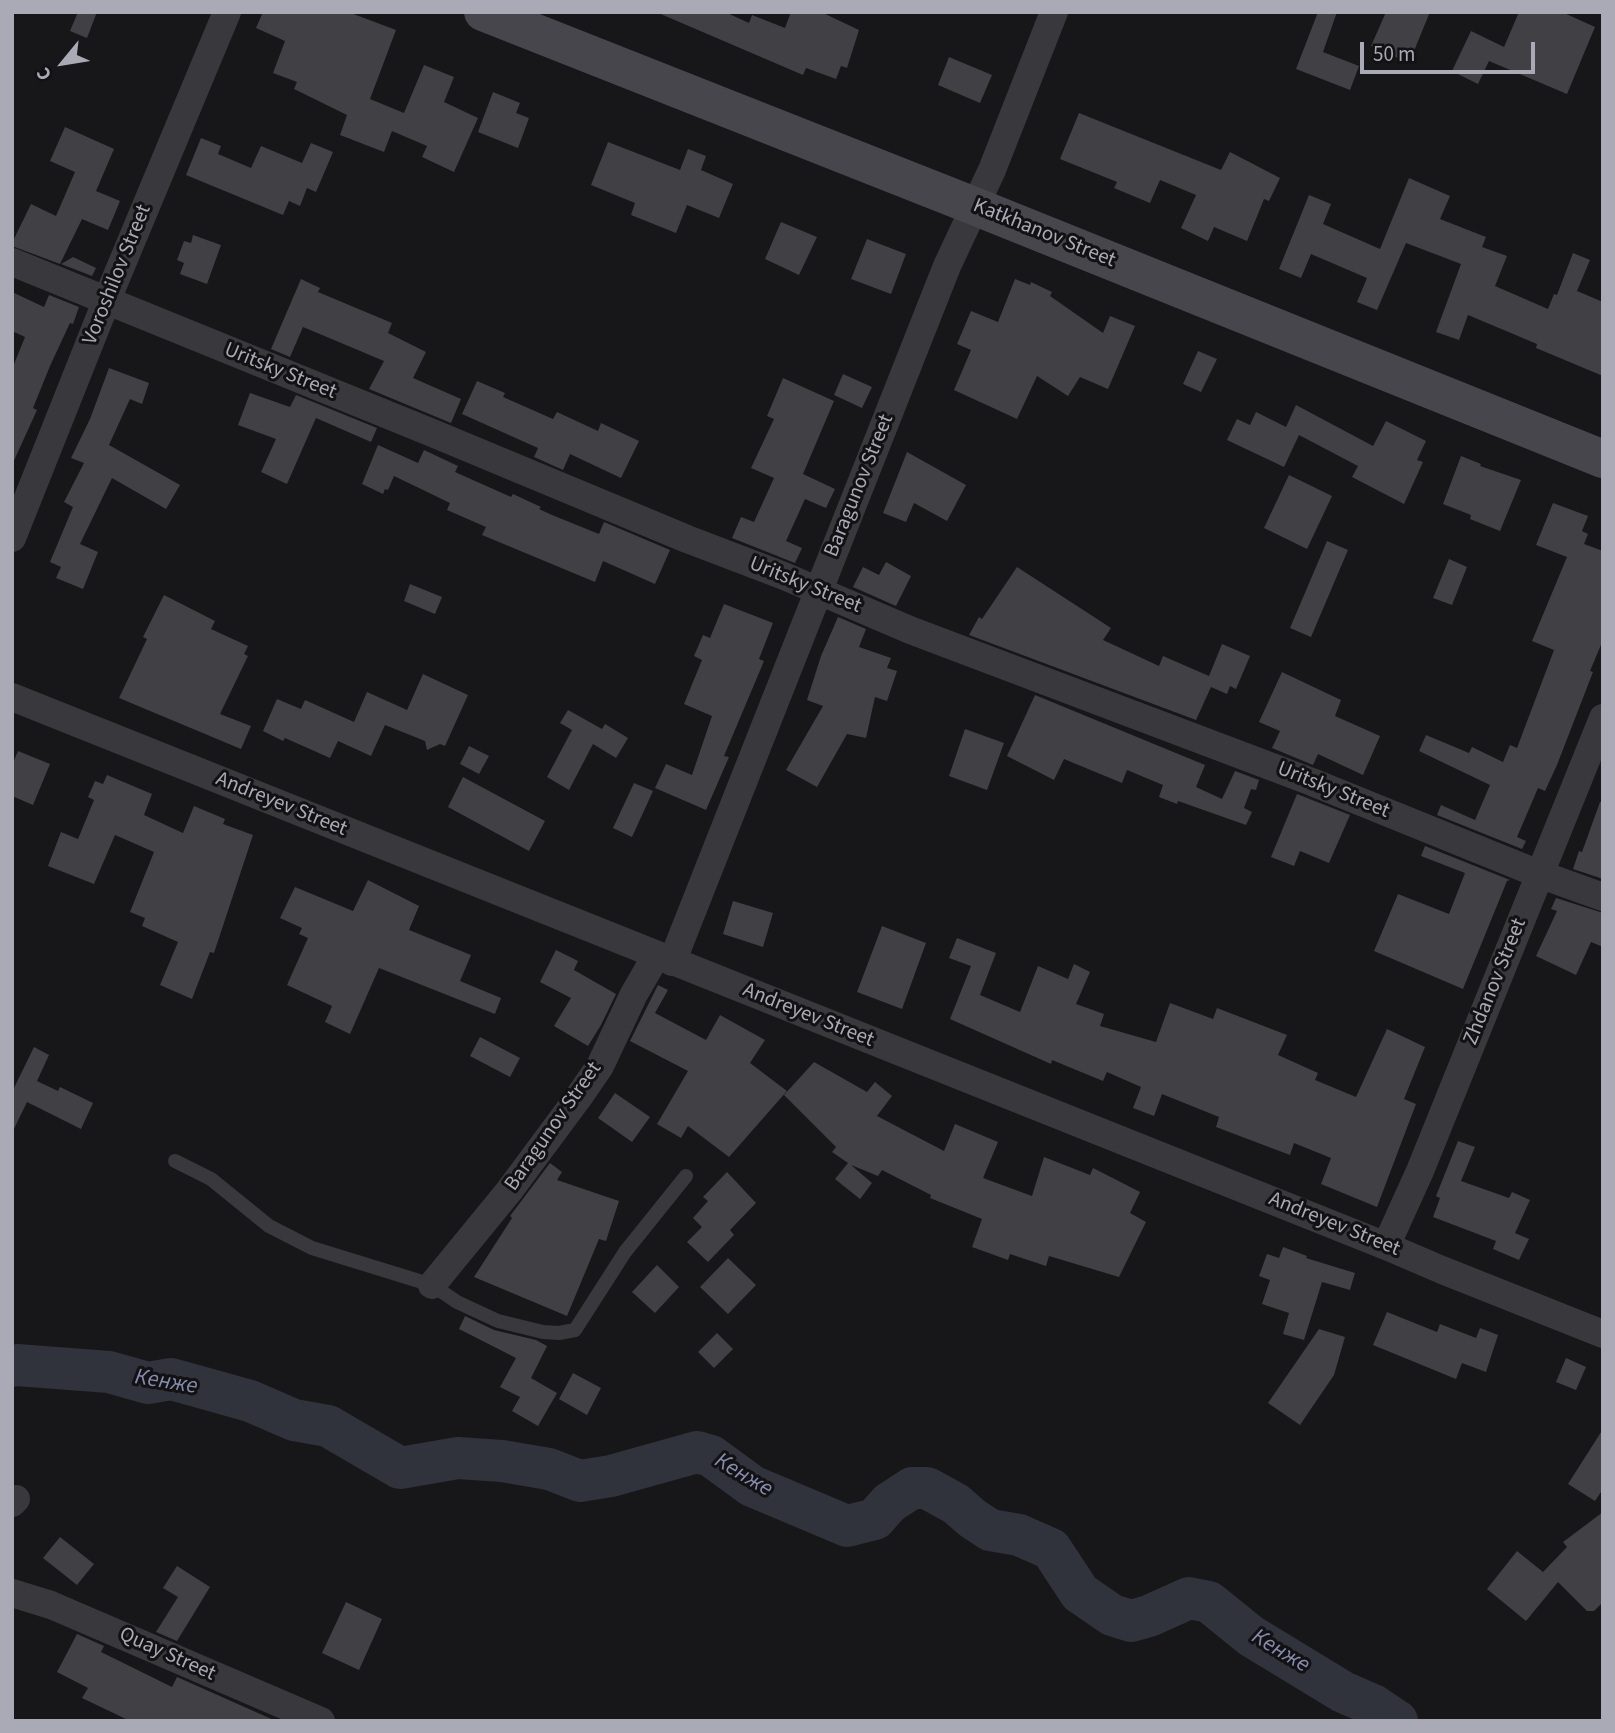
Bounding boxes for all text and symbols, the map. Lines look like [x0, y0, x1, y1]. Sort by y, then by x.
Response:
north arrow [28, 28, 98, 98]
scale bar [1363, 28, 1538, 72]
text: 50 m [1373, 39, 1415, 69]
text: С [30, 62, 59, 85]
street label: Katkhanov Street [969, 194, 1119, 274]
street label: Voroshilov Street [78, 201, 158, 349]
street label: Uritsky Street [220, 338, 340, 406]
street label: Baragunov Street [820, 411, 900, 561]
street label: Uritsky Street [745, 552, 865, 620]
street label: Uritsky Street [1273, 757, 1393, 825]
street label: Andreyev Street [212, 767, 350, 843]
street label: Zhdanov Street [1459, 915, 1533, 1049]
street label: Andreyev Street [739, 978, 877, 1054]
street label: Baragunov Street [500, 1058, 608, 1196]
street label: Andreyev Street [1265, 1187, 1403, 1263]
water label: Кенже [133, 1364, 199, 1402]
water label: Кенже [709, 1448, 777, 1504]
street label: Quay Street [115, 1623, 219, 1687]
water label: Кенже [1246, 1624, 1314, 1680]

